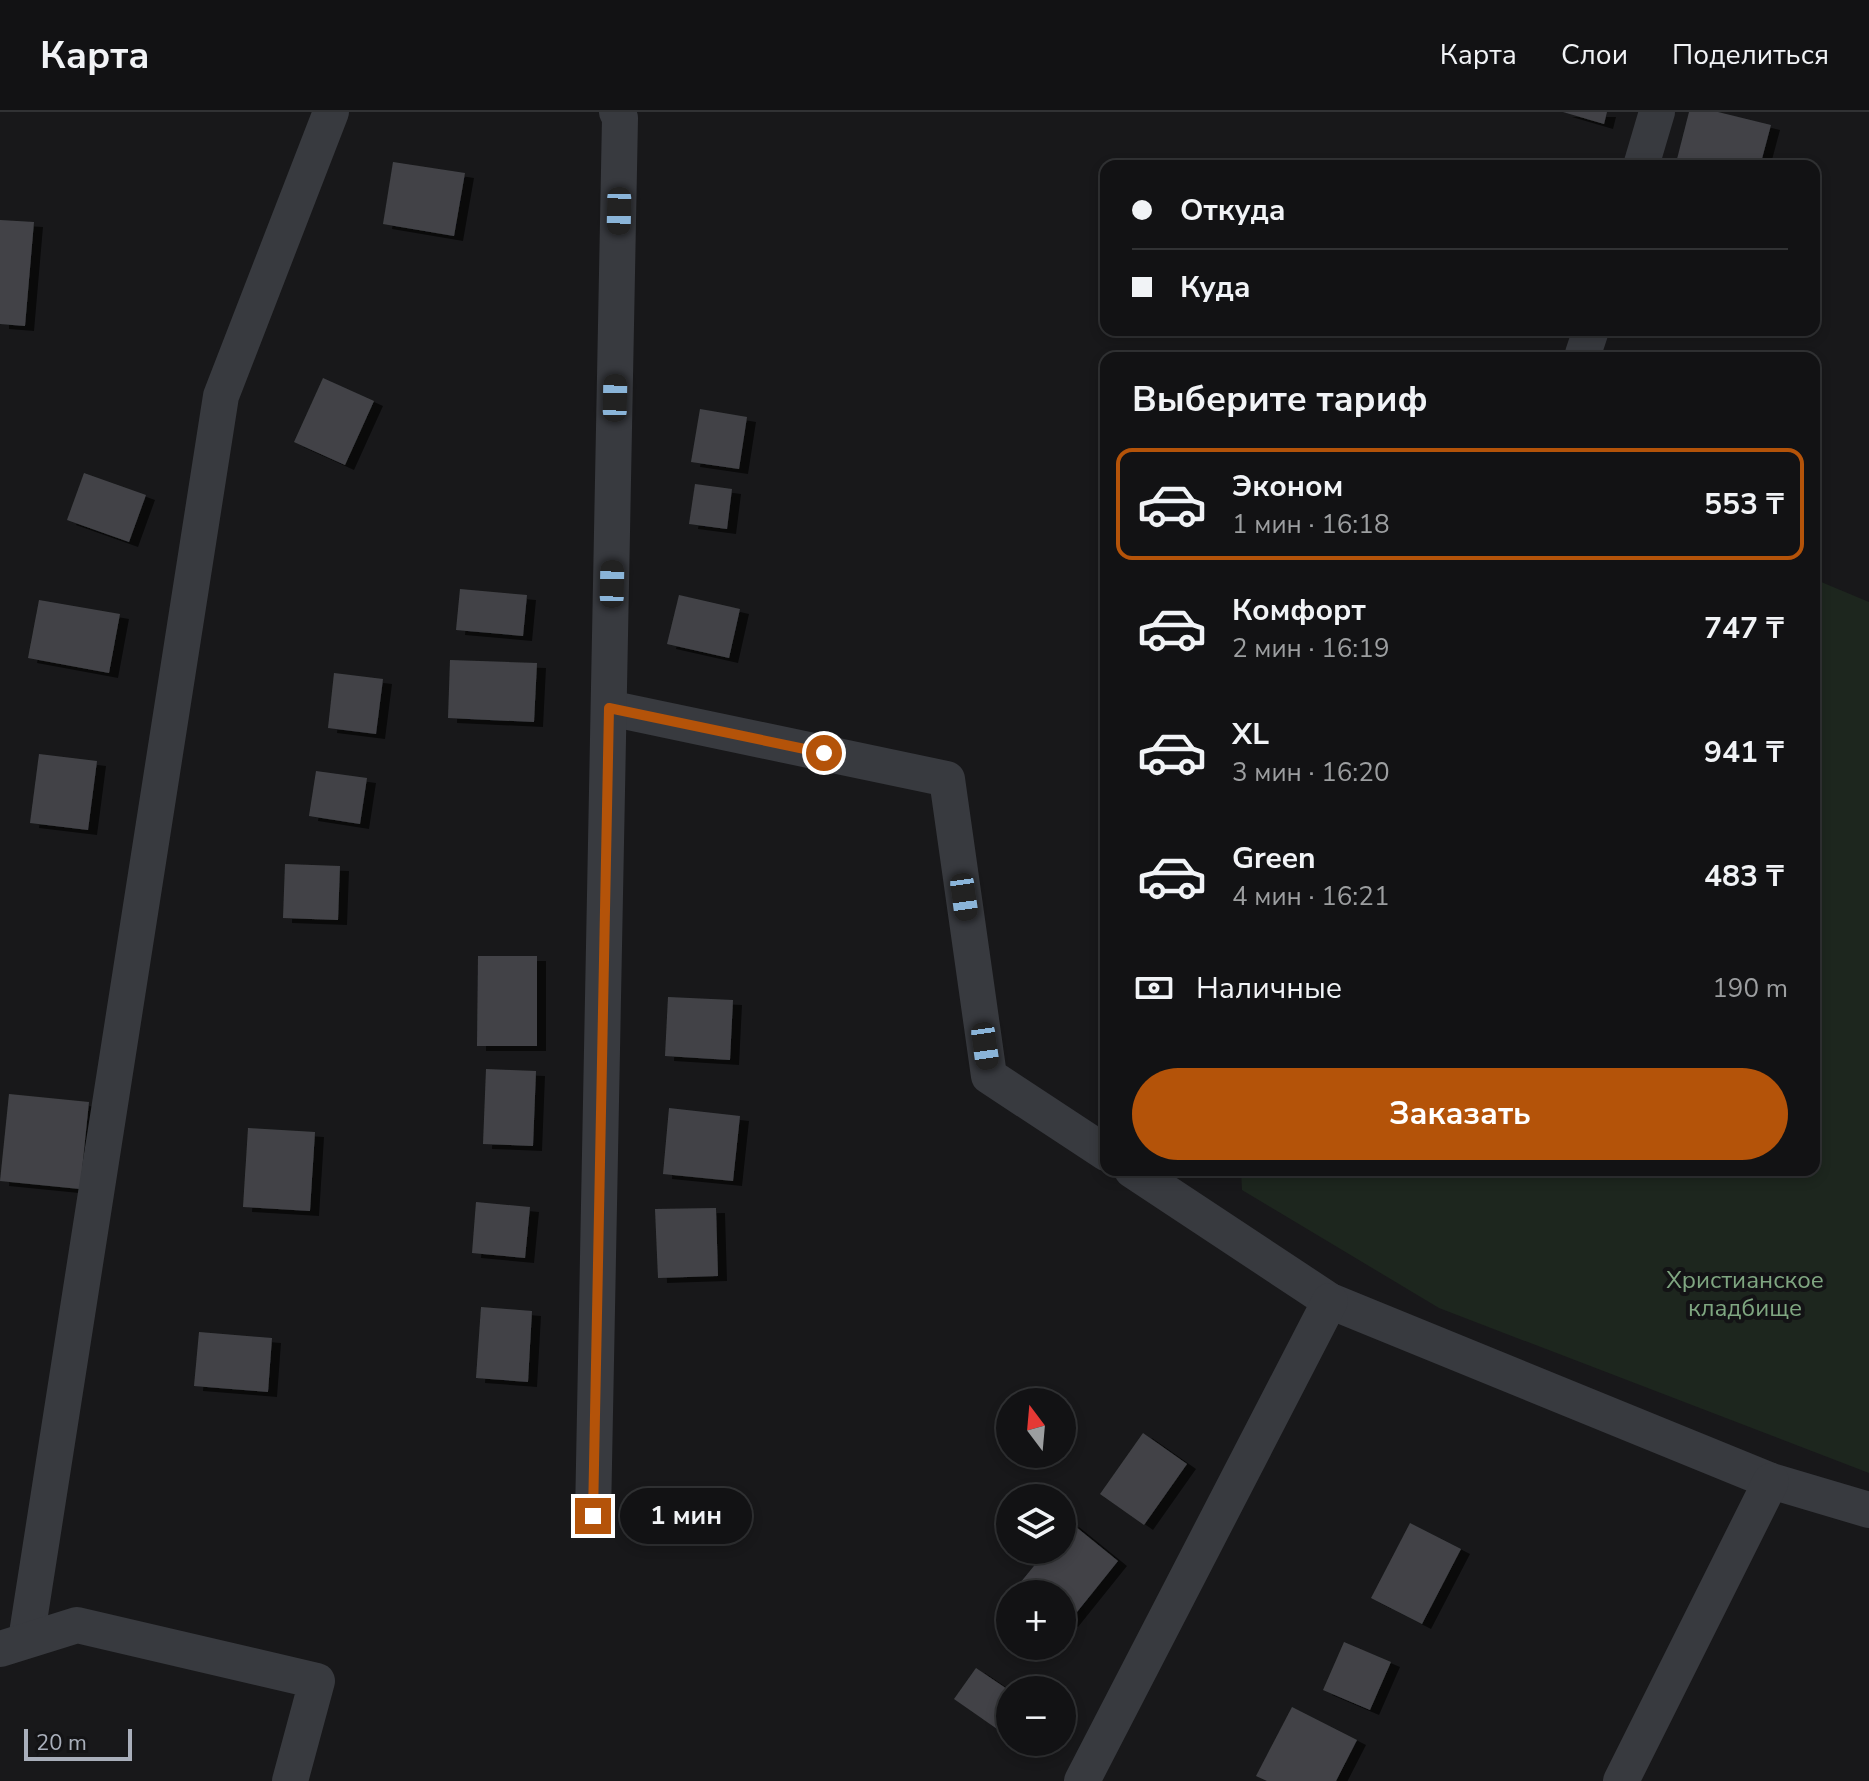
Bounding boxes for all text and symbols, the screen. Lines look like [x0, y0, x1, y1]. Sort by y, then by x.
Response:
text: Карта [40, 30, 150, 81]
text: Карта [1440, 36, 1517, 74]
text: Слои [1561, 36, 1628, 74]
text: Поделиться [1672, 36, 1829, 74]
car [607, 187, 631, 235]
text: Откуда [1180, 190, 1286, 231]
text: Куда [1180, 267, 1251, 308]
car [603, 374, 627, 422]
text: Выберите тариф [1132, 375, 1428, 424]
text: Эконом [1232, 466, 1343, 507]
icon: car [1136, 468, 1208, 540]
text: 553 ₸ [1704, 484, 1784, 525]
text: 1 мин · 16:18 [1232, 507, 1389, 542]
car [600, 560, 624, 608]
text: Комфорт [1232, 590, 1366, 631]
icon: car [1136, 592, 1208, 664]
text: 747 ₸ [1704, 608, 1784, 649]
text: 2 мин · 16:19 [1232, 631, 1389, 666]
text: XL [1232, 714, 1269, 755]
icon: car [1136, 716, 1208, 788]
text: 941 ₸ [1704, 732, 1784, 773]
route start [806, 735, 842, 771]
text: 3 мин · 16:20 [1232, 755, 1389, 790]
text: Green [1232, 838, 1316, 879]
icon: car [1136, 840, 1208, 912]
text: 483 ₸ [1704, 856, 1784, 897]
car [949, 872, 979, 922]
text: 4 мин · 16:21 [1232, 879, 1389, 914]
icon: cash [1132, 966, 1176, 1010]
text: Наличные [1196, 968, 1342, 1009]
text: 190 m [1712, 971, 1788, 1006]
car [970, 1021, 1000, 1071]
button: Заказать [1132, 1068, 1788, 1160]
park label: Христианское кладбище [1666, 1264, 1824, 1324]
north arrow [996, 1388, 1076, 1468]
map controls [996, 1388, 1076, 1756]
button: layers [996, 1484, 1076, 1564]
callout: 1 мин [621, 1488, 753, 1544]
route end [575, 1498, 611, 1534]
text: 1 мин [650, 1498, 722, 1533]
button: + [996, 1580, 1076, 1660]
button: − [996, 1676, 1076, 1756]
scale bar [24, 1725, 132, 1761]
text: 20 m [36, 1728, 87, 1758]

